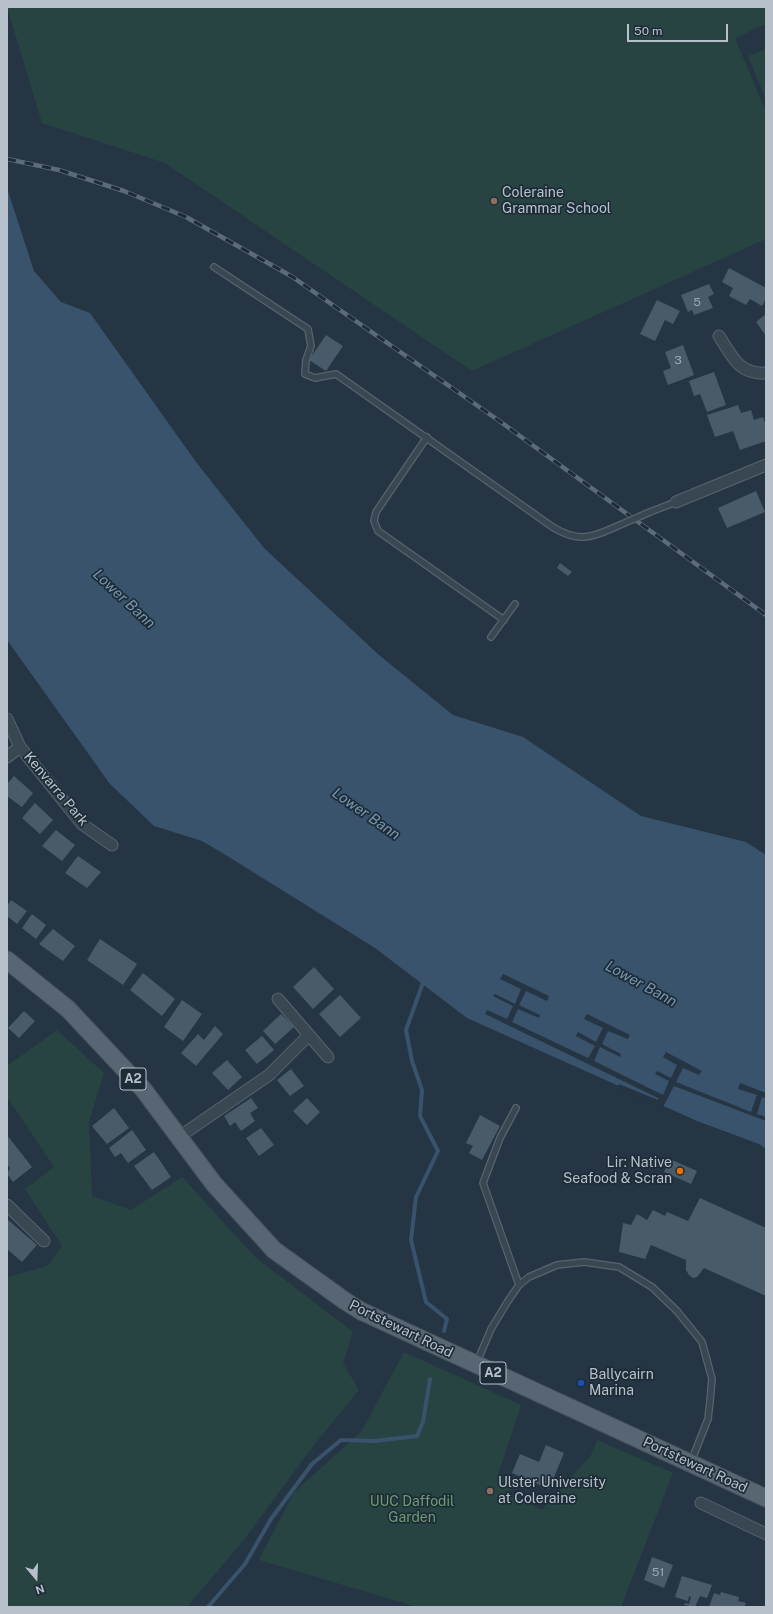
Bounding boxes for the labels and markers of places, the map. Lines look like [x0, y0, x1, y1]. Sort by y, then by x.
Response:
place label: Coleraine Grammar School [502, 185, 611, 218]
marker: Coleraine Grammar School [489, 196, 499, 206]
place label: Lir: Native Seafood & Scran [563, 1155, 672, 1188]
marker: Lir: Native Seafood & Scran [675, 1166, 685, 1176]
place label: Ballycairn Marina [589, 1367, 654, 1400]
marker: Ballycairn Marina [576, 1378, 586, 1388]
place label: Ulster University at Coleraine [498, 1475, 606, 1508]
marker: Ulster University at Coleraine [485, 1486, 495, 1496]

